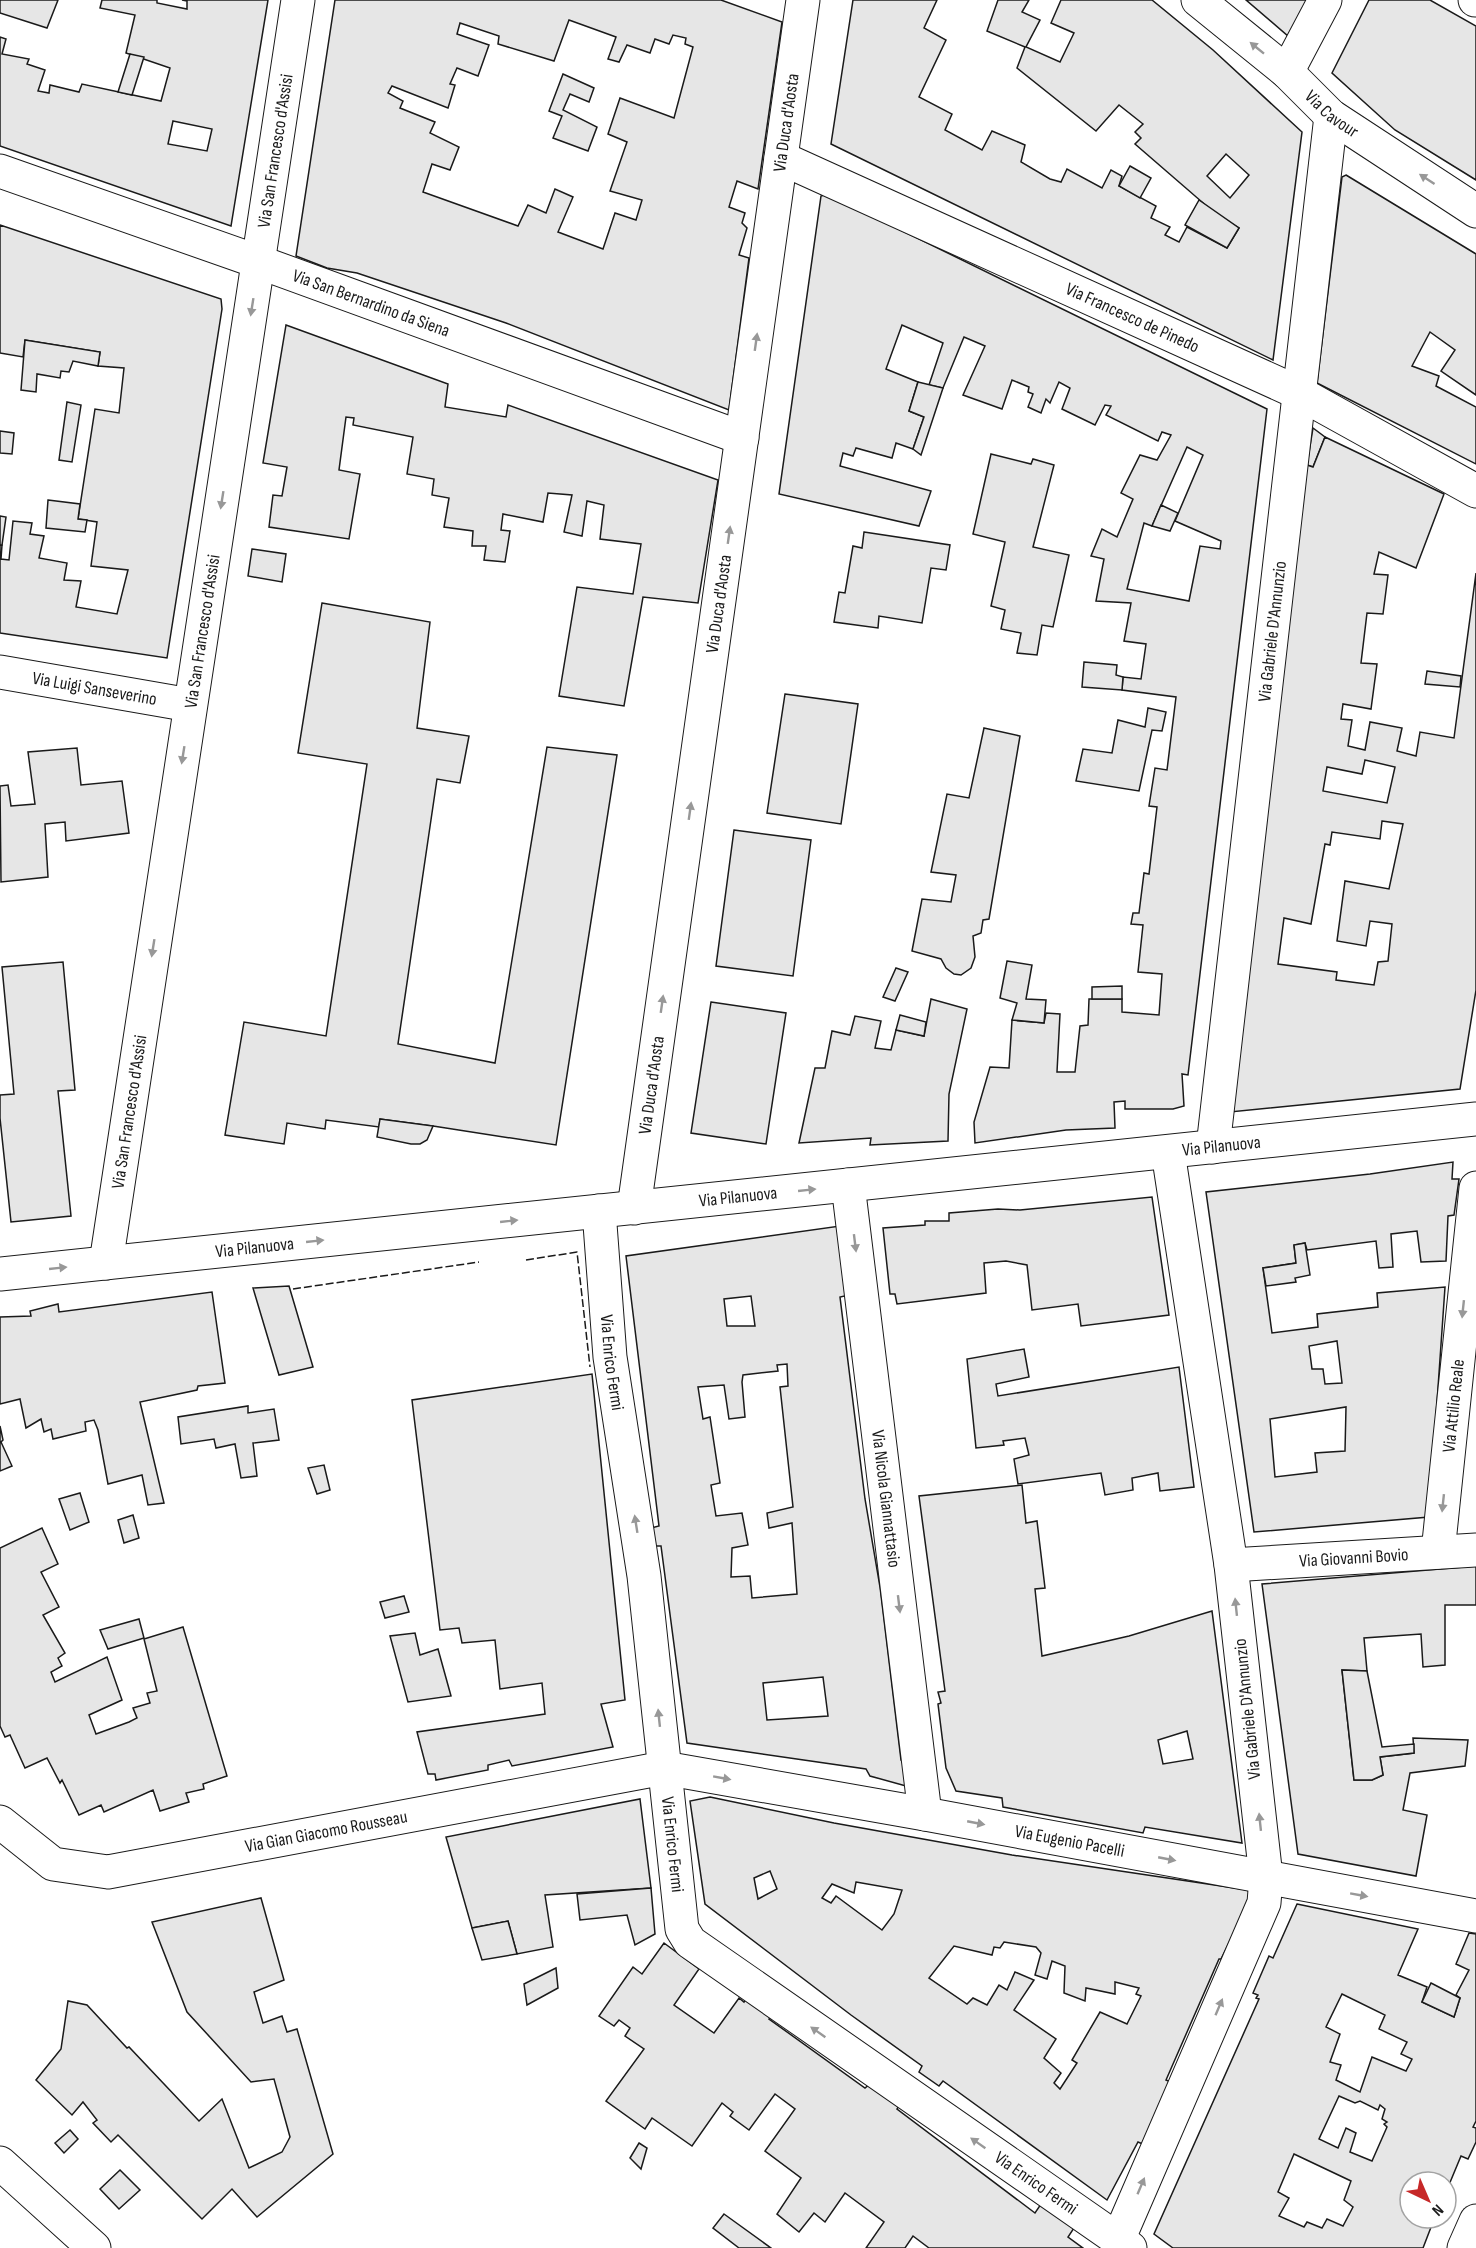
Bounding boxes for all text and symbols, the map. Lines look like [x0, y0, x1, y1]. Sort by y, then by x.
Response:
one-way arrow [1249, 41, 1265, 54]
street label: Via Duca d'Aosta [769, 72, 804, 173]
street label: Via San Francesco d'Assisi [254, 73, 298, 229]
street label: Via Cavour [1300, 86, 1362, 142]
one-way arrow [1419, 174, 1435, 185]
street label: Via San Bernardino da Siena [290, 265, 453, 342]
street label: Via Francesco de Pinedo [1062, 279, 1202, 357]
one-way arrow [248, 298, 257, 317]
one-way arrow [751, 332, 760, 351]
one-way arrow [218, 490, 227, 509]
one-way arrow [724, 525, 733, 544]
street label: Via San Francesco d'Assisi [180, 553, 225, 710]
street label: Via Duca d'Aosta [702, 553, 736, 654]
street label: Via Gabriele D'Annunzio [1254, 560, 1291, 703]
street label: Via Luigi Sanseverino [31, 668, 158, 710]
one-way arrow [178, 745, 187, 764]
one-way arrow [685, 802, 694, 821]
one-way arrow [149, 938, 158, 957]
one-way arrow [658, 995, 667, 1014]
street label: Via San Francesco d'Assisi [107, 1033, 152, 1190]
street label: Via Duca d'Aosta [634, 1035, 669, 1136]
street label: Via Pilanuova [1181, 1132, 1262, 1161]
street label: Via Pilanuova [698, 1182, 778, 1212]
one-way arrow [798, 1185, 817, 1195]
one-way arrow [499, 1216, 518, 1226]
street label: Via Pilanuova [214, 1233, 295, 1262]
one-way arrow [850, 1234, 859, 1253]
one-way arrow [305, 1236, 324, 1246]
one-way arrow [49, 1263, 68, 1273]
one-way arrow [1458, 1299, 1468, 1318]
street label: Via Enrico Fermi [596, 1314, 628, 1412]
street label: Via Attilio Reale [1438, 1358, 1469, 1454]
street label: Via Nicola Giannattasio [867, 1429, 905, 1569]
one-way arrow [1438, 1493, 1448, 1512]
one-way arrow [632, 1515, 641, 1534]
street label: Via Giovanni Bovio [1299, 1544, 1409, 1572]
one-way arrow [895, 1594, 904, 1613]
one-way arrow [1231, 1598, 1241, 1617]
street label: Via Gabriele D'Annunzio [1230, 1638, 1265, 1780]
one-way arrow [654, 1708, 664, 1727]
one-way arrow [712, 1774, 731, 1783]
street label: Via Enrico Fermi [657, 1795, 688, 1894]
street label: Via Gian Giacomo Rousseau [243, 1806, 409, 1857]
one-way arrow [1255, 1812, 1265, 1831]
one-way arrow [966, 1819, 985, 1828]
street label: Via Eugenio Pacelli [1013, 1821, 1126, 1862]
one-way arrow [1158, 1855, 1177, 1864]
one-way arrow [1350, 1890, 1369, 1899]
one-way arrow [1214, 1998, 1224, 2016]
one-way arrow [811, 2026, 827, 2038]
one-way arrow [970, 2138, 986, 2149]
street label: Via Enrico Fermi [990, 2147, 1081, 2219]
north arrow [1398, 2170, 1458, 2230]
one-way arrow [1137, 2177, 1146, 2195]
text: N [1428, 2200, 1447, 2220]

